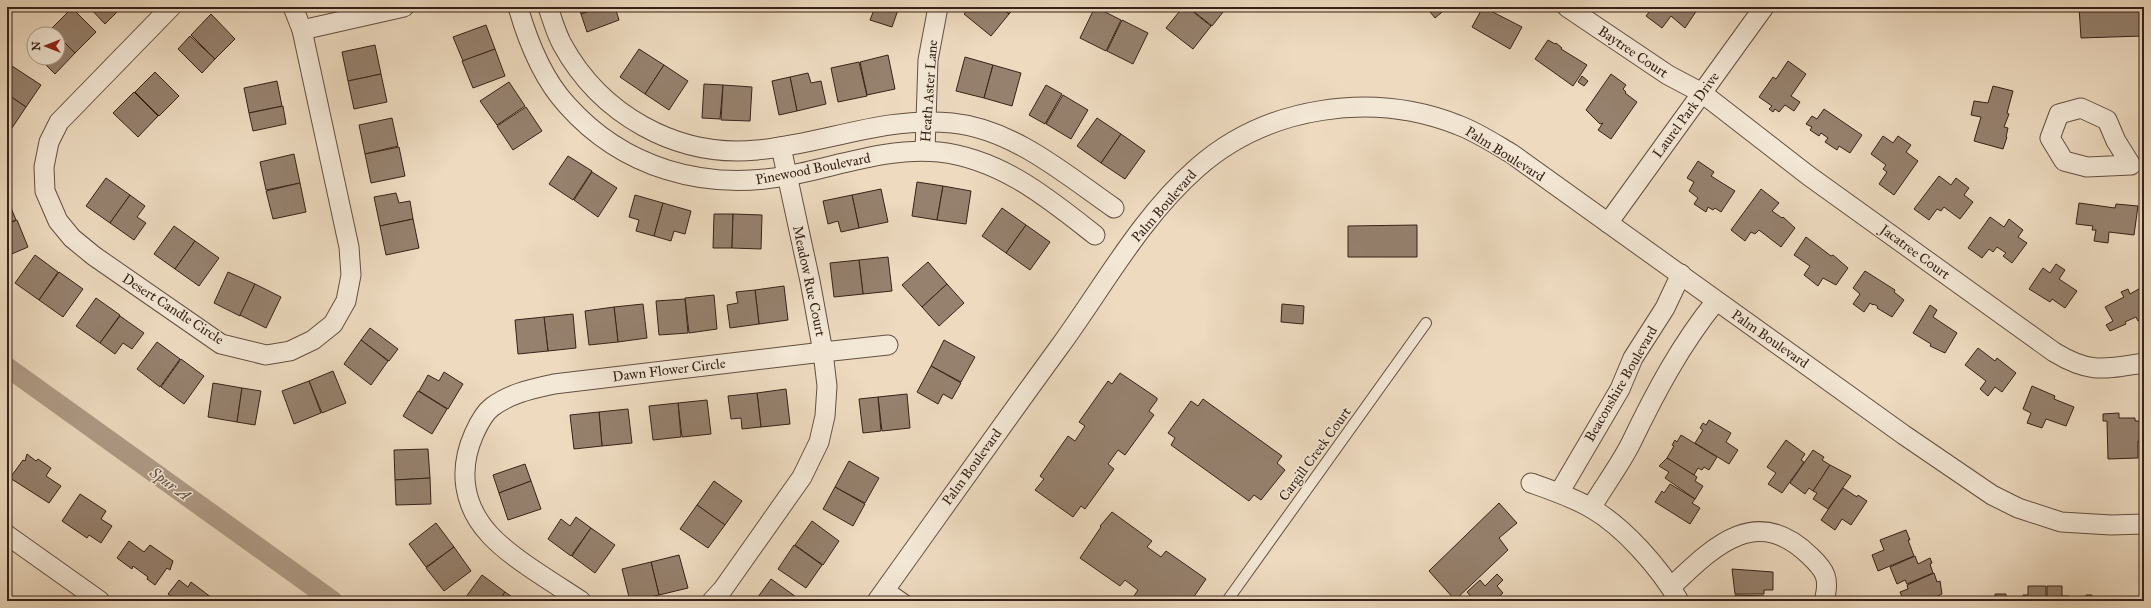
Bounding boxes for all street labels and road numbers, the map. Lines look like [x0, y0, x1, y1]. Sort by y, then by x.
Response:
street label: Baytree Court [1595, 22, 1671, 82]
street label: Heath Aster Lane [917, 39, 941, 143]
street label: Laurel Park Drive [1649, 69, 1723, 161]
street label: Palm Boulevard [1462, 123, 1548, 185]
street label: Pinewood Boulevard [754, 150, 872, 188]
street label: Palm Boulevard [1128, 166, 1200, 246]
street label: Jacatree Court [1875, 220, 1953, 284]
street label: Meadow Rue Court [789, 224, 829, 338]
street label: Desert Candle Circle [119, 270, 227, 348]
street label: Palm Boulevard [1728, 306, 1812, 372]
street label: Beaconshire Boulevard [1581, 323, 1661, 445]
street label: Dawn Flower Circle [611, 355, 727, 385]
street label: Cargill Creek Court [1275, 404, 1355, 504]
street label: Palm Boulevard [939, 425, 1005, 509]

